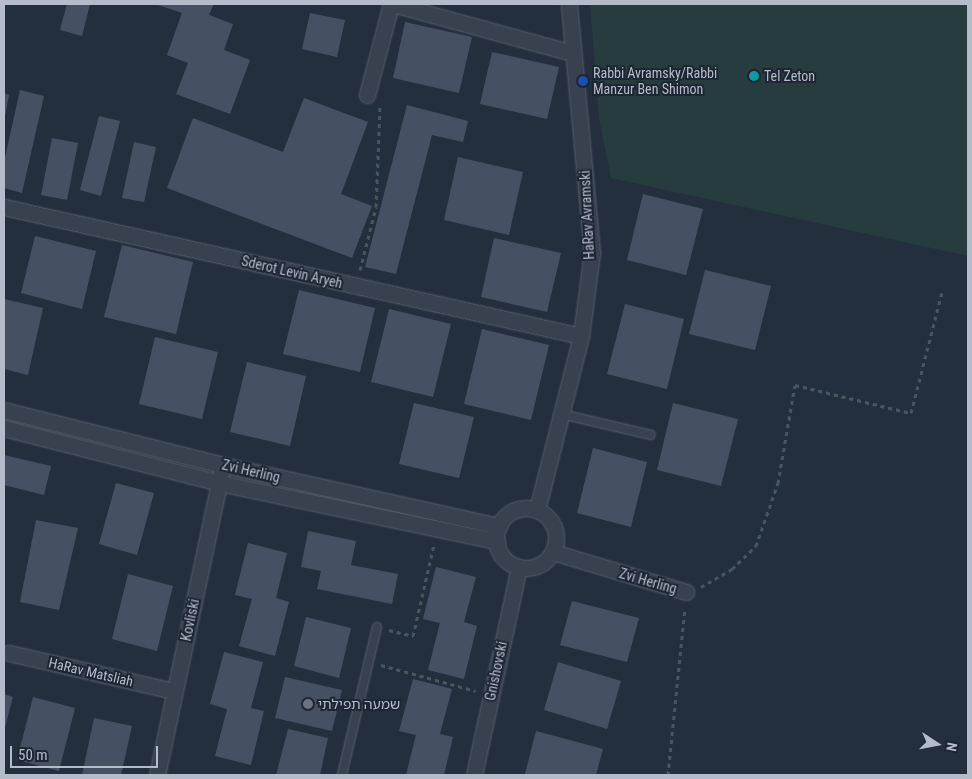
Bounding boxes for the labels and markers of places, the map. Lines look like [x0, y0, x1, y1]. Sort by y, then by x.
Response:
place label: Rabbi Avramsky/Rabbi Manzur Ben Shimon [593, 65, 717, 98]
place label: Tel Zeton [764, 68, 815, 84]
marker: Tel Zeton [748, 70, 760, 82]
marker: Rabbi Avramsky/Rabbi Manzur Ben Shimon [577, 75, 589, 87]
place label: שמעה תפילתי [318, 696, 400, 712]
marker: שמעה תפילתי [302, 698, 314, 710]

